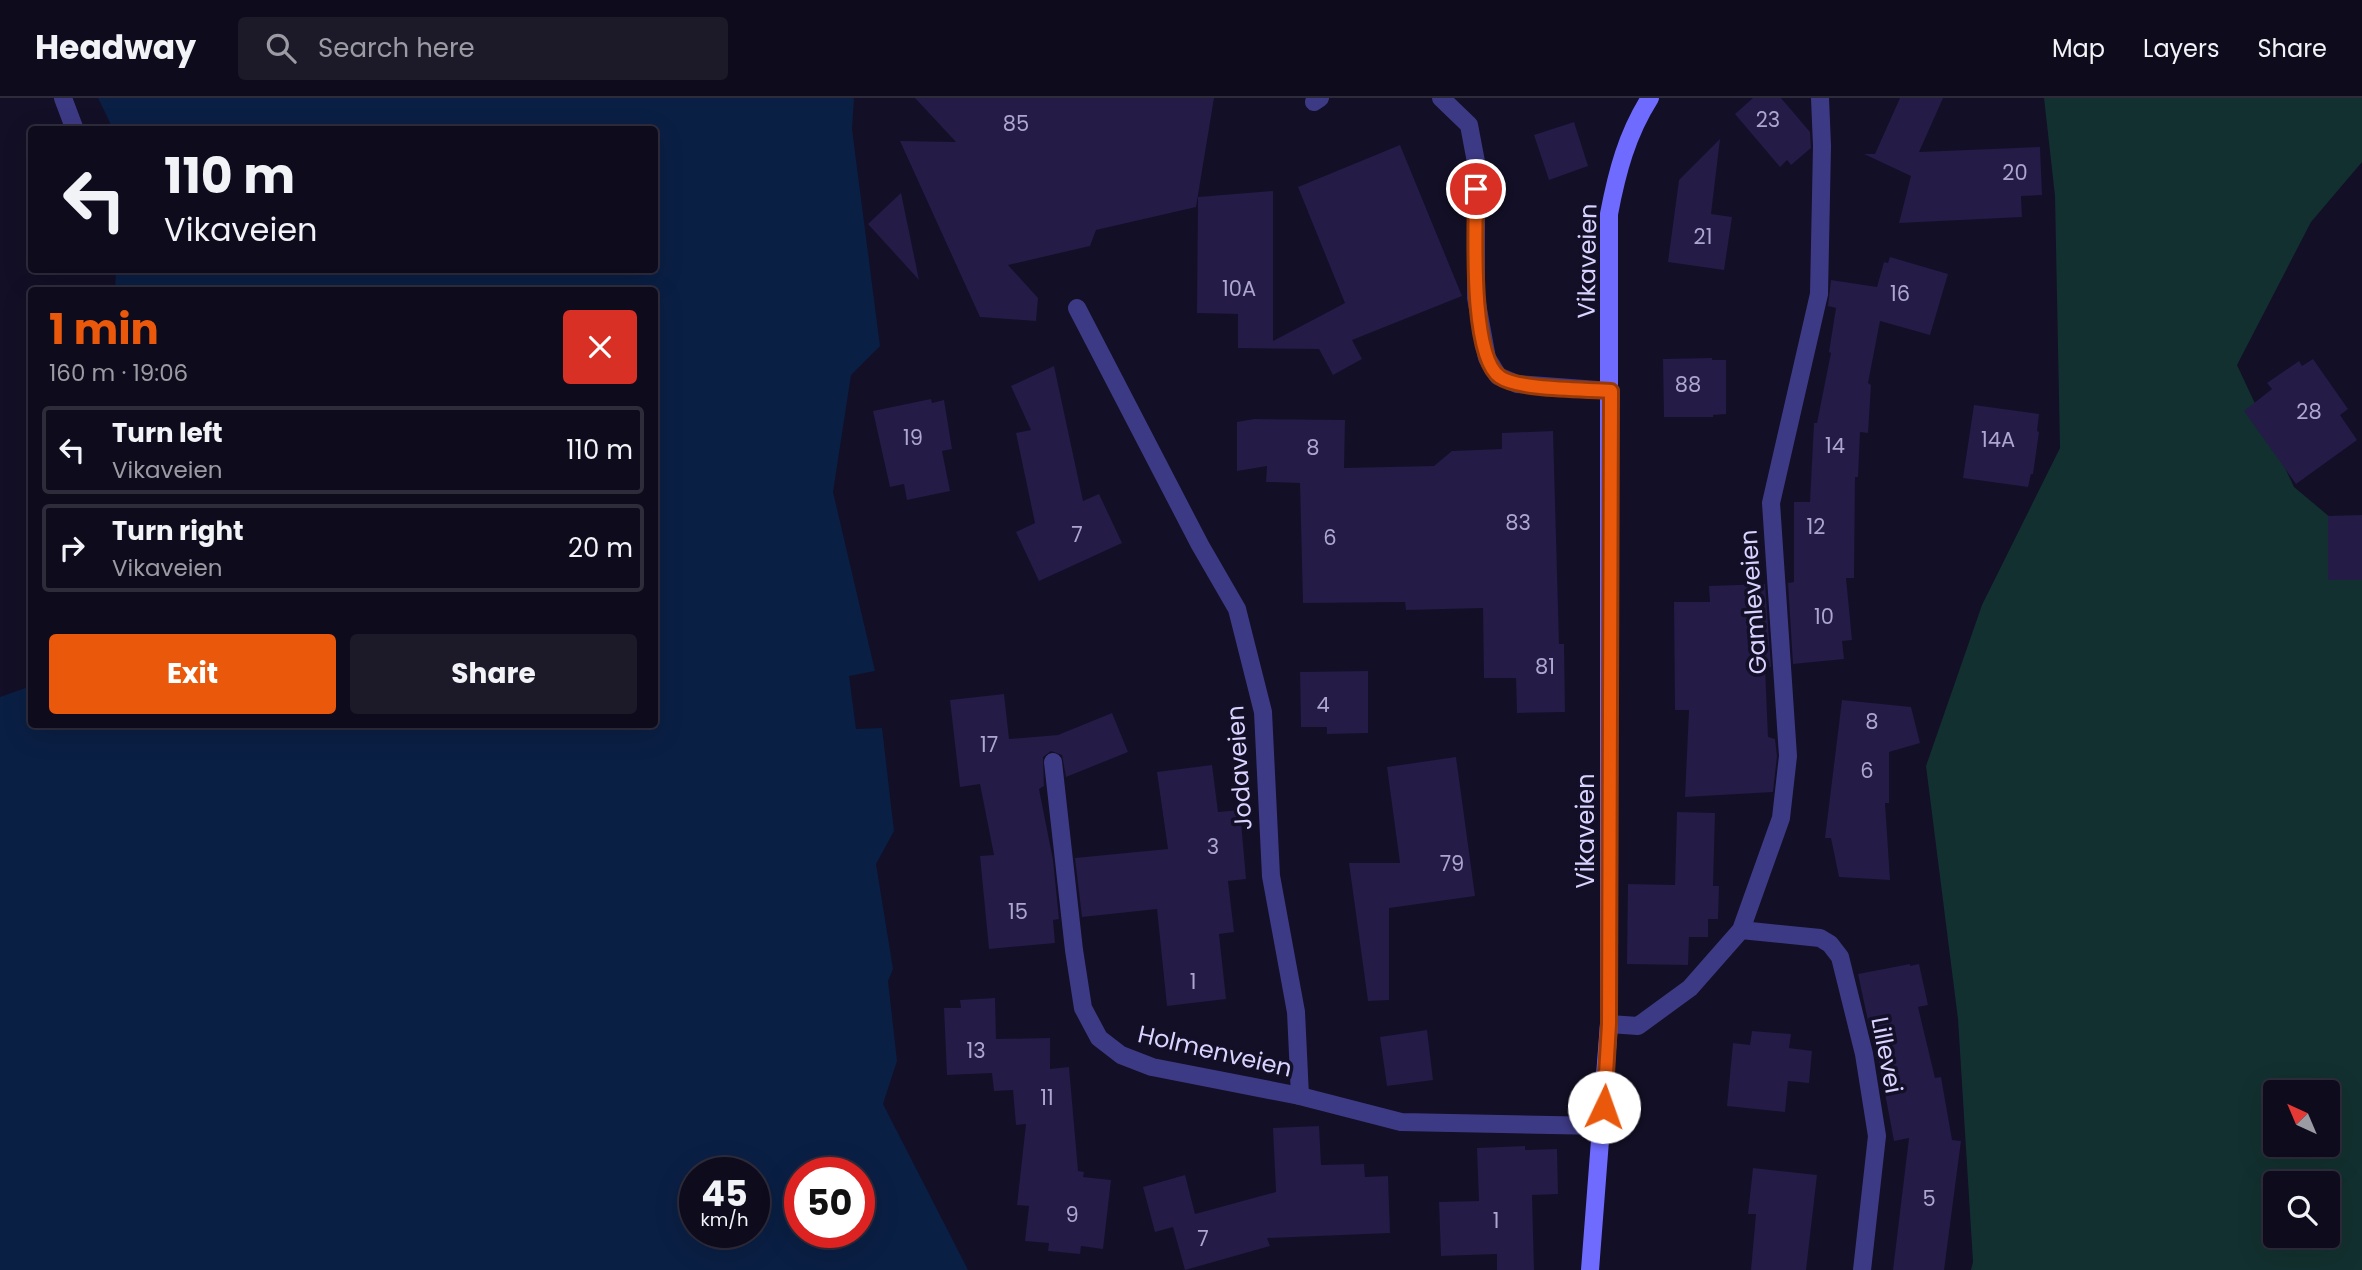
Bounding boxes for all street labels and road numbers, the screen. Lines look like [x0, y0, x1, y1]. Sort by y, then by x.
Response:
street label: Vikaveien [1569, 203, 1605, 319]
street label: Gamleveien [1731, 529, 1775, 675]
street label: Jodaveien [1218, 704, 1260, 832]
street label: Vikaveien [1569, 773, 1602, 889]
street label: Lillevei [1863, 1014, 1911, 1096]
street label: Holmenveien [1135, 1017, 1295, 1085]

